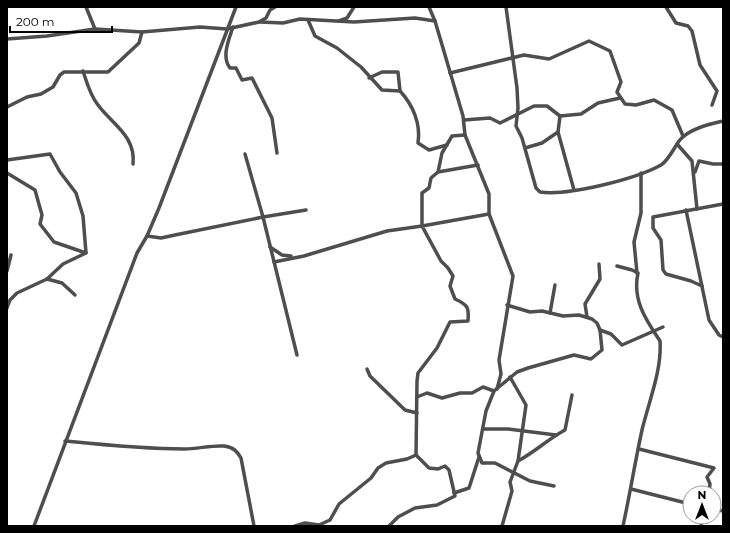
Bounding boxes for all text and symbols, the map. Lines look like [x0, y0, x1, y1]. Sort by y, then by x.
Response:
scale bar [10, 8, 112, 34]
text: 200 m [16, 14, 55, 29]
north arrow [682, 485, 722, 525]
text: N [698, 488, 706, 502]

